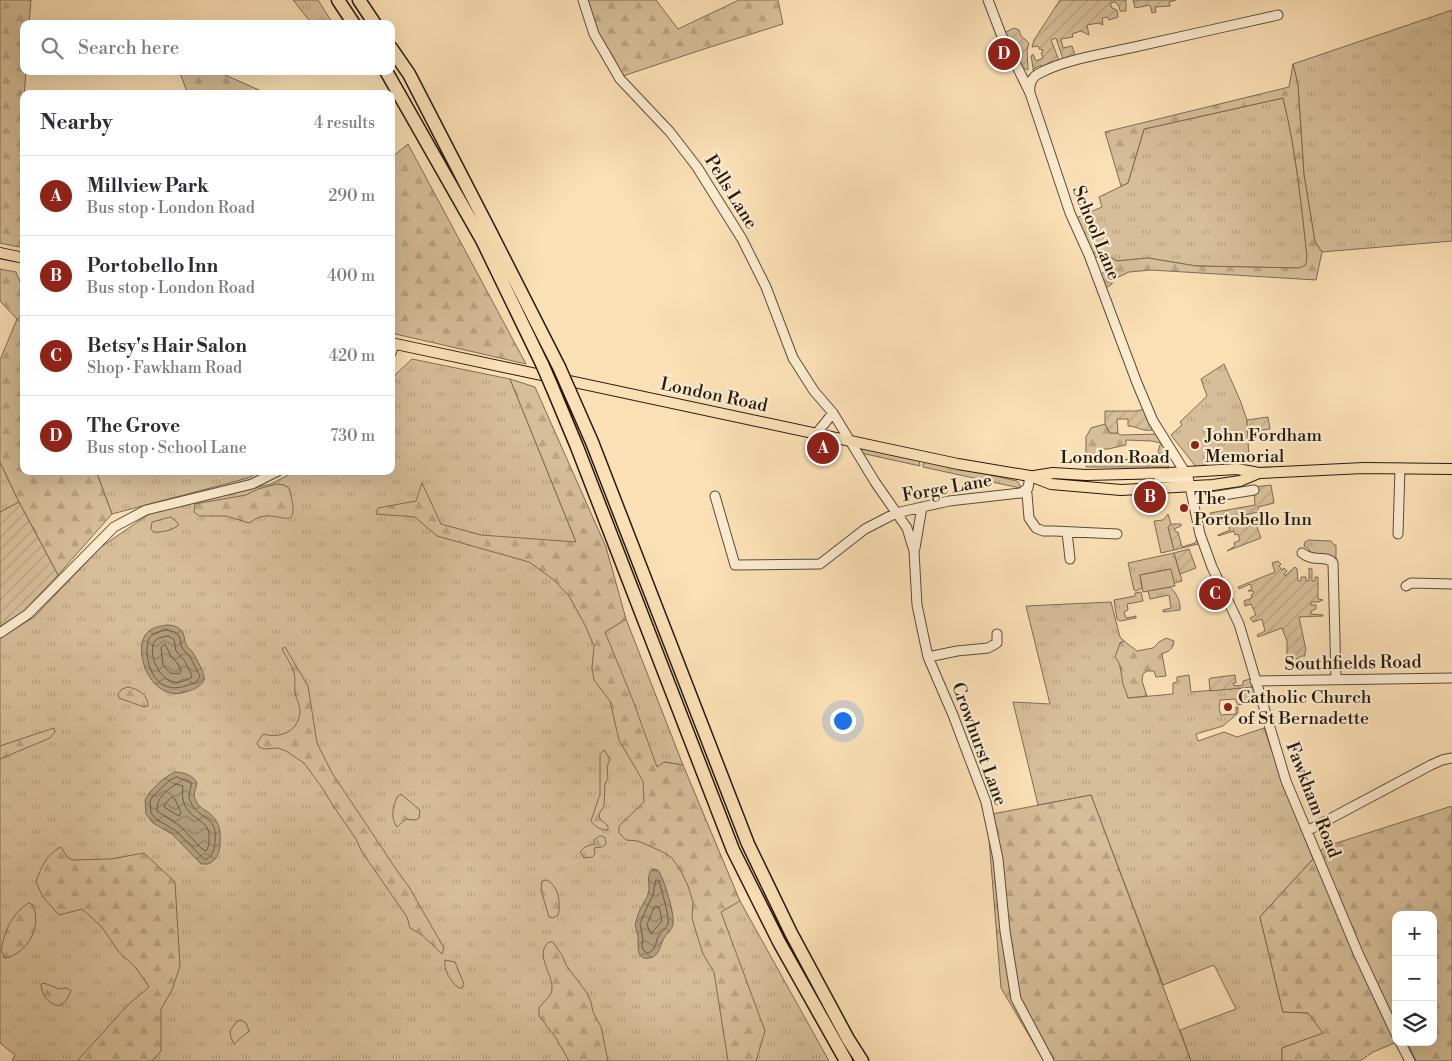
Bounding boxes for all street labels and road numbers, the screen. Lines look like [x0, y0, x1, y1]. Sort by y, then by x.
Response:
street label: Pells Lane [699, 151, 763, 233]
street label: School Lane [1067, 182, 1125, 284]
street label: London Road [658, 372, 771, 418]
street label: London Road [1060, 446, 1170, 469]
street label: Forge Lane [900, 469, 994, 507]
street label: Southfields Road [1284, 650, 1422, 676]
street label: Crowhurst Lane [946, 679, 1012, 809]
street label: Fawkham Road [1280, 739, 1346, 862]

